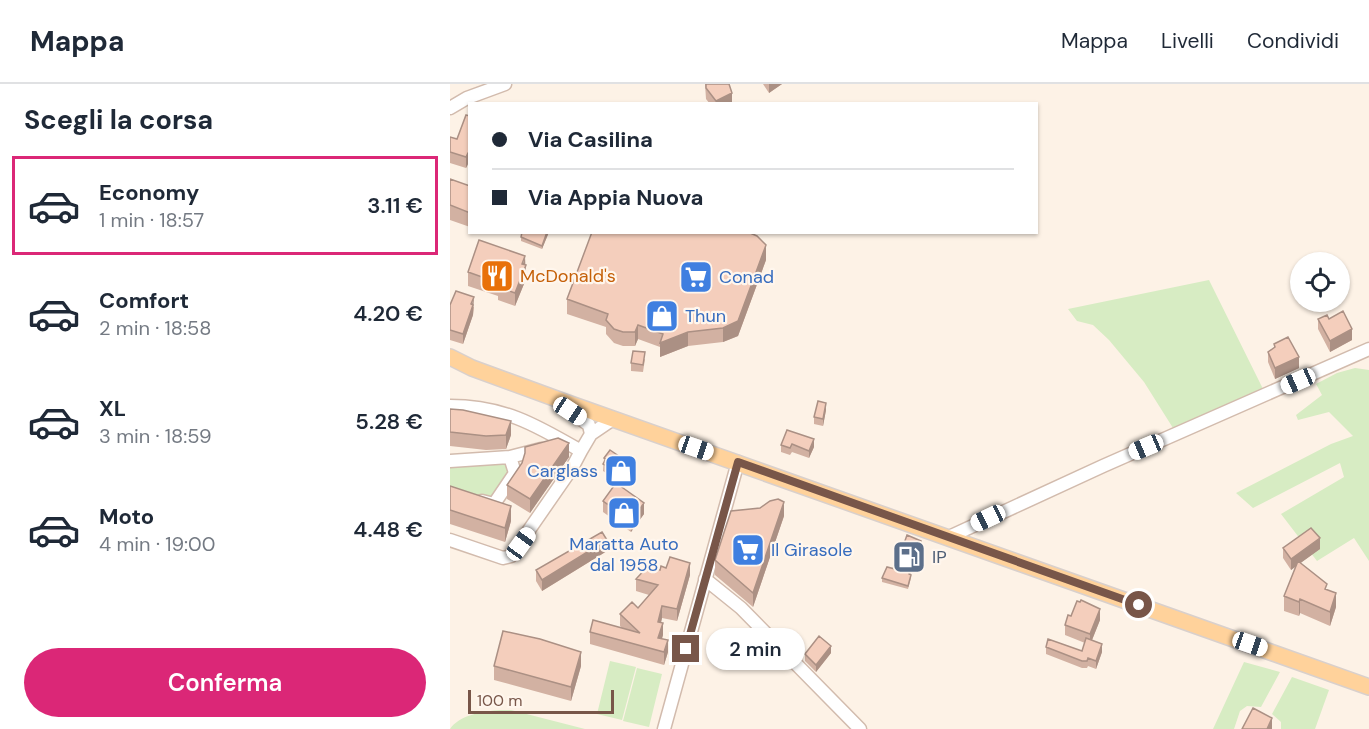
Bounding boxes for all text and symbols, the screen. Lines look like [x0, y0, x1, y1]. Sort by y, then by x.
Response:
text: Mappa [30, 23, 124, 60]
text: Mappa [1061, 27, 1128, 55]
text: Livelli [1161, 27, 1214, 55]
text: Condividi [1247, 27, 1339, 55]
text: Scegli la corsa [24, 102, 213, 137]
text: Via Casilina [528, 125, 653, 154]
text: Economy [99, 178, 199, 207]
icon: car [27, 179, 81, 233]
text: Via Appia Nuova [528, 183, 703, 212]
text: 3.11 € [367, 191, 423, 220]
text: 1 min · 18:57 [99, 207, 204, 233]
map controls [1290, 252, 1350, 312]
button: locate [1290, 252, 1350, 312]
restaurant icon: McDonald's [479, 258, 515, 294]
supermarket icon: Conad [678, 259, 714, 295]
place label: McDonald's [520, 264, 616, 288]
place label: Conad [719, 265, 774, 289]
text: Comfort [99, 286, 189, 315]
icon: car [27, 287, 81, 341]
shop icon: Thun [644, 298, 680, 334]
text: 4.20 € [353, 299, 423, 328]
place label: Thun [685, 304, 726, 328]
text: 2 min · 18:58 [99, 315, 211, 341]
car [1278, 365, 1318, 397]
text: XL [99, 394, 126, 423]
car [550, 394, 590, 428]
icon: car [27, 395, 81, 449]
text: 5.28 € [355, 407, 423, 436]
text: 3 min · 18:59 [99, 423, 211, 449]
car [1126, 432, 1166, 462]
car [676, 434, 716, 462]
shop icon: Carglass [603, 453, 639, 489]
place label: Carglass [527, 459, 598, 483]
shop icon: Maratta Auto dal 1958 [606, 495, 642, 531]
text: Moto [99, 502, 154, 531]
car [968, 502, 1008, 534]
icon: car [27, 503, 81, 557]
text: 4.48 € [353, 515, 423, 544]
car [503, 524, 539, 564]
text: 4 min · 19:00 [99, 531, 215, 557]
place label: Maratta Auto dal 1958 [569, 532, 679, 577]
supermarket icon: Il Girasole [730, 532, 766, 568]
place label: Il Girasole [771, 538, 852, 562]
fuel station icon: IP [891, 539, 927, 575]
place label: IP [932, 545, 947, 569]
route start [1125, 591, 1152, 618]
callout: 2 min [707, 628, 806, 670]
car [1230, 630, 1270, 658]
route end [672, 635, 699, 662]
text: 2 min [729, 636, 782, 662]
button: Conferma [24, 648, 426, 717]
scale bar [468, 687, 614, 714]
text: 100 m [477, 690, 522, 711]

